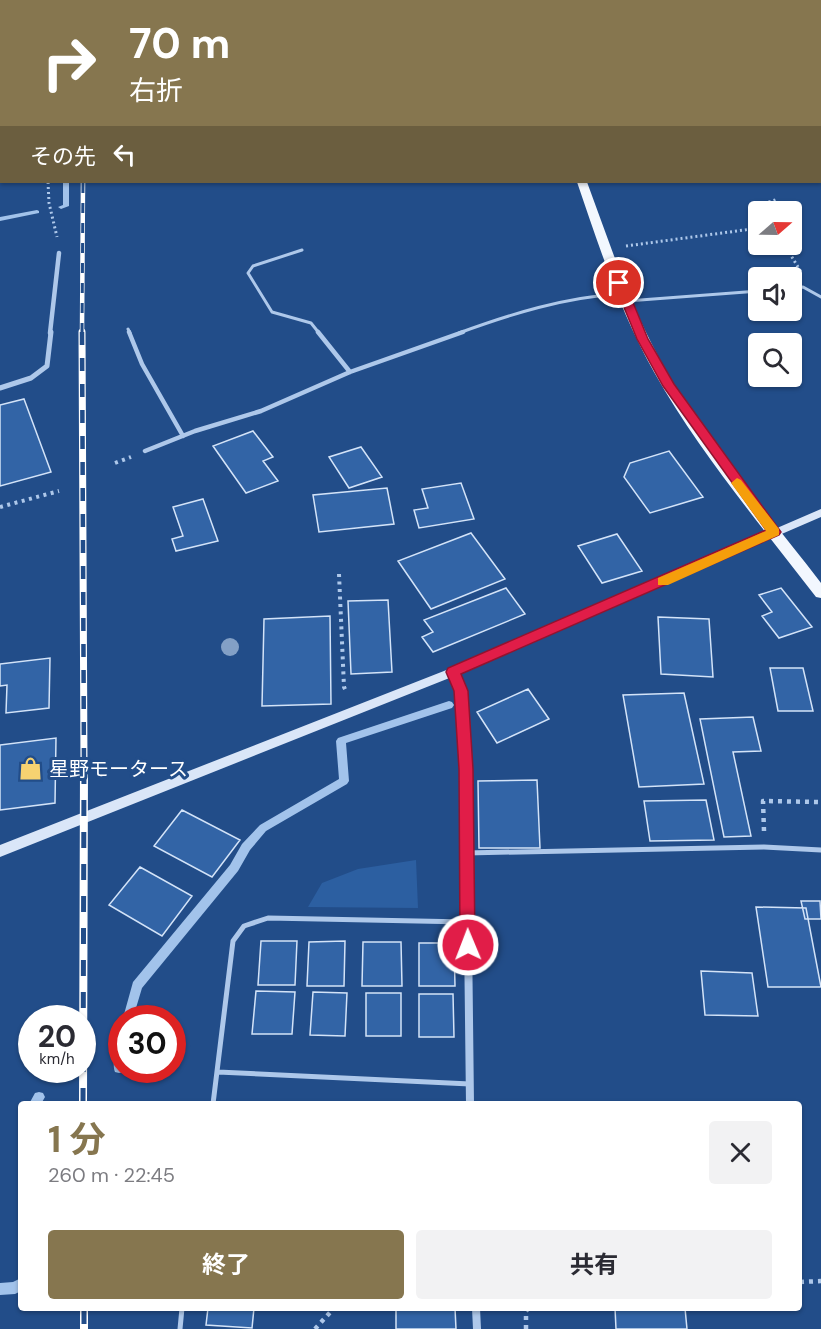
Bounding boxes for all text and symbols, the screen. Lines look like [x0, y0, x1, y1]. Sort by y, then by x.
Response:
text: 70 m [129, 16, 230, 71]
icon: right [30, 24, 108, 102]
text: 右折 [129, 73, 183, 108]
icon: left [108, 138, 141, 171]
text: その先 [30, 142, 96, 171]
north arrow [748, 201, 802, 255]
map controls [748, 201, 802, 387]
pin [593, 257, 644, 308]
icon: arrive [602, 266, 635, 299]
button: sound [748, 267, 802, 321]
button: search [748, 333, 802, 387]
shop icon: 星野モータース [18, 756, 44, 782]
place label: 星野モータース [49, 756, 188, 782]
position arrow [436, 913, 500, 977]
speed limit sign: 30 [108, 1005, 186, 1083]
text: 20 [38, 1017, 76, 1056]
text: km/h [39, 1049, 75, 1069]
text: 1 分 [48, 1116, 106, 1163]
button: close [709, 1121, 772, 1184]
text: 260 m · 22:45 [48, 1162, 175, 1188]
button: 終了 [48, 1230, 404, 1299]
button: 共有 [416, 1230, 772, 1299]

